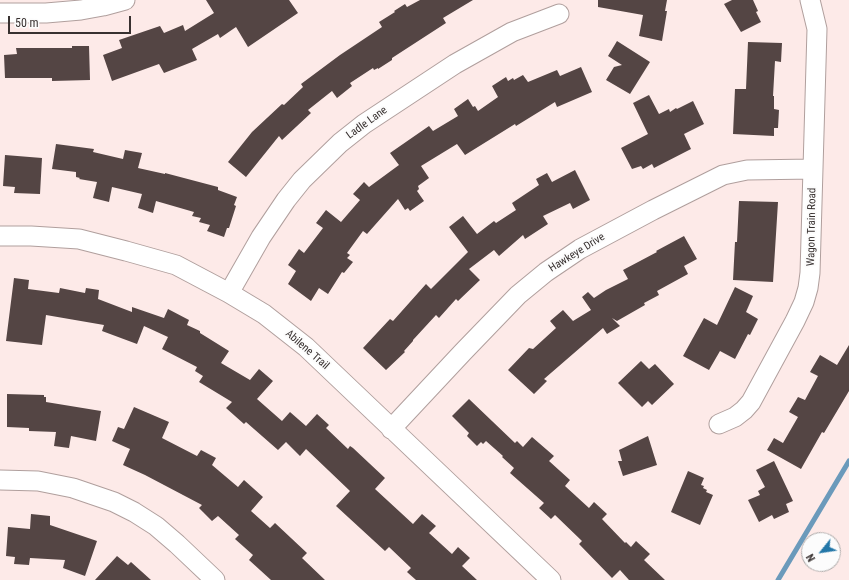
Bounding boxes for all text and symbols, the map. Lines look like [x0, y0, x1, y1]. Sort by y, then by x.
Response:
scale bar [10, 8, 133, 34]
text: 50 m [15, 16, 39, 30]
street label: Ladle Lane [344, 104, 390, 142]
street label: Wagon Train Road [805, 188, 819, 266]
street label: Hawkeye Drive [547, 231, 607, 275]
street label: Abilene Trail [282, 327, 332, 373]
north arrow [801, 532, 841, 572]
text: N [804, 552, 818, 564]

